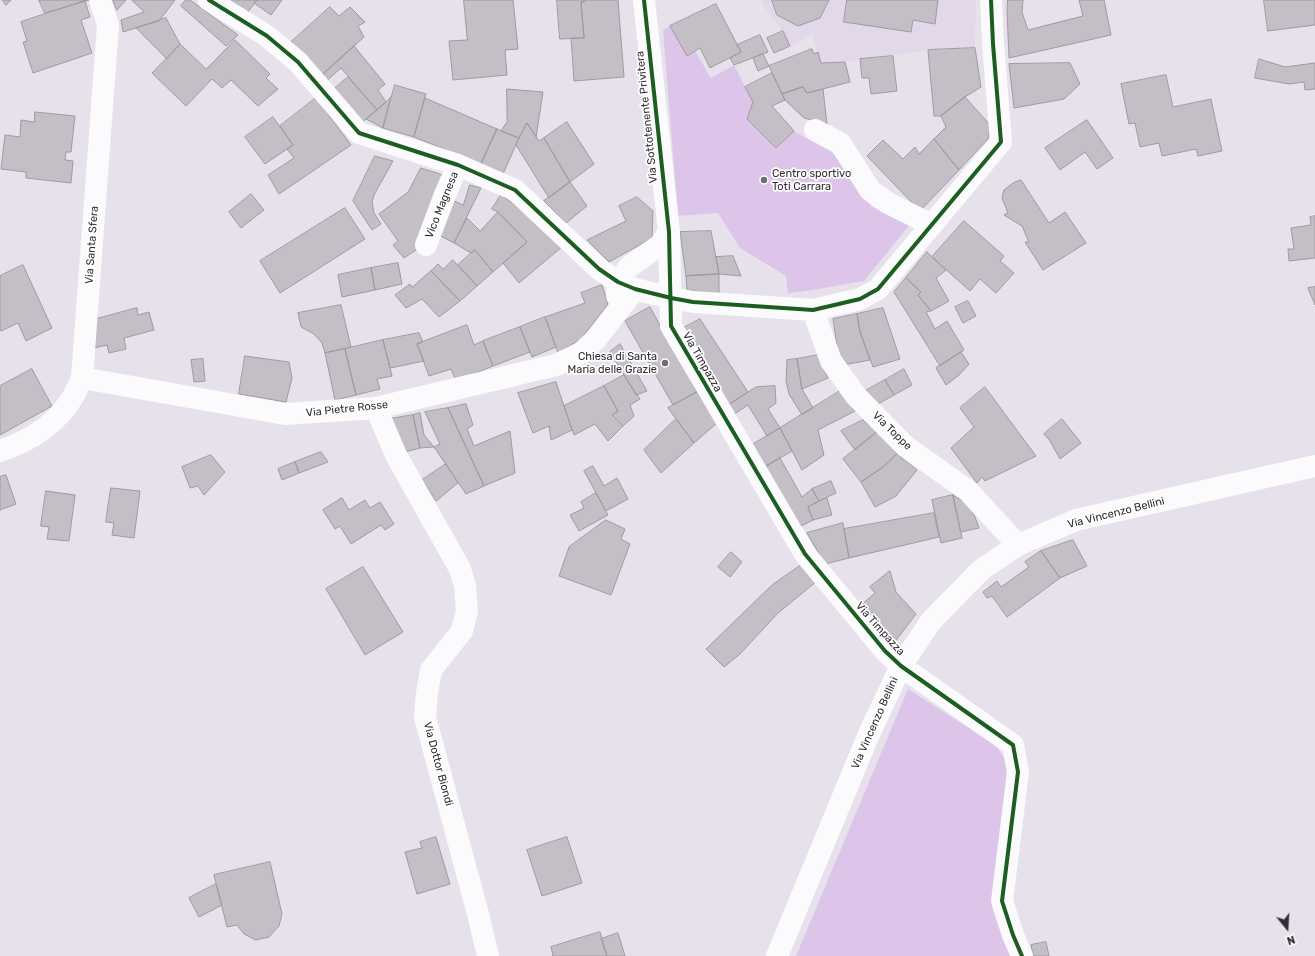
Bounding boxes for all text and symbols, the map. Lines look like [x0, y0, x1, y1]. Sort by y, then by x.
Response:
street label: Via Sottotenente Privitera [633, 50, 661, 184]
place label: Centro sportivo Toti Carrara [772, 167, 851, 193]
street label: Vico Magnesa [423, 170, 461, 240]
marker: Centro sportivo Toti Carrara [759, 175, 769, 185]
street label: Via Santa Sfera [83, 205, 101, 285]
street label: Via Timpazza [679, 330, 725, 394]
place label: Chiesa di Santa Maria delle Grazie [568, 350, 657, 376]
marker: Chiesa di Santa Maria delle Grazie [660, 358, 670, 368]
street label: Via Pietre Rosse [305, 398, 389, 420]
street label: Via Toppe [870, 409, 914, 453]
street label: Via Vincenzo Bellini [1066, 495, 1166, 531]
street label: Via Timpazza [853, 600, 907, 658]
street label: Via Vincenzo Bellini [849, 675, 901, 771]
street label: Via Dottor Biondi [420, 721, 456, 807]
north arrow [1267, 908, 1307, 948]
text: N [1285, 932, 1297, 947]

